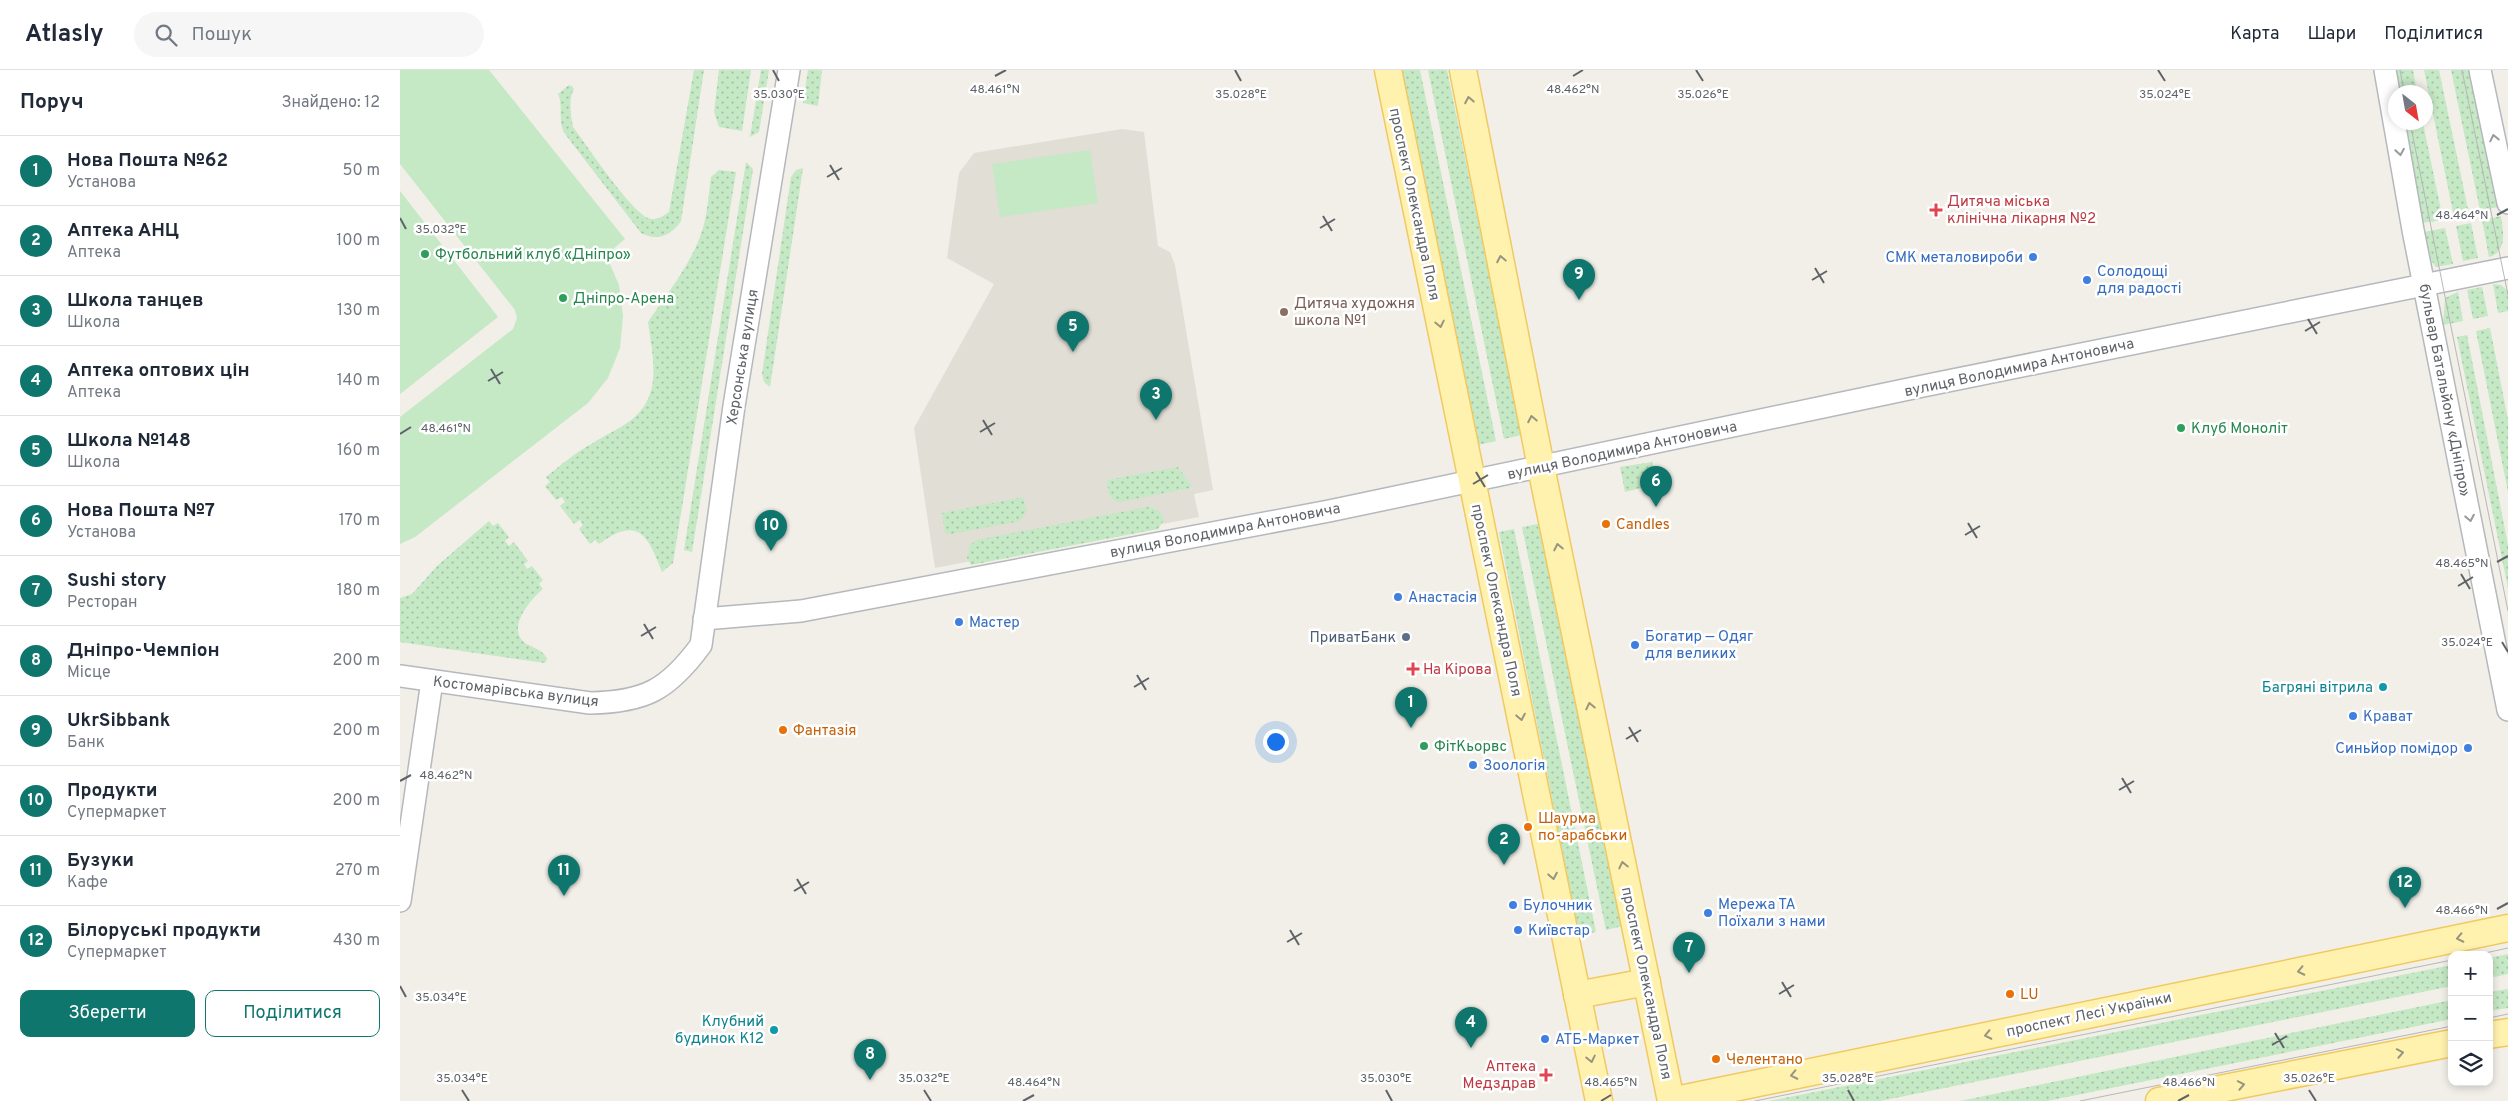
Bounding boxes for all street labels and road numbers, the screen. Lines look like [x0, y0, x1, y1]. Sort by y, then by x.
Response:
street label: проспект Олександра Поля [1384, 106, 1443, 302]
street label: бульвар Батальйону «Дніпро» [2414, 282, 2474, 498]
street label: Херсонська вулиця [723, 288, 764, 427]
street label: вулиця Володимира Антоновича [1903, 335, 2136, 402]
street label: вулиця Володимира Антоновича [1506, 418, 1739, 485]
street label: вулиця Володимира Антоновича [1108, 500, 1342, 563]
street label: проспект Олександра Поля [1466, 502, 1525, 698]
street label: Костомарівська вулиця [432, 673, 600, 712]
street label: проспект Олександра Поля [1616, 885, 1675, 1081]
street label: проспект Лесі Українки [2005, 989, 2174, 1042]

